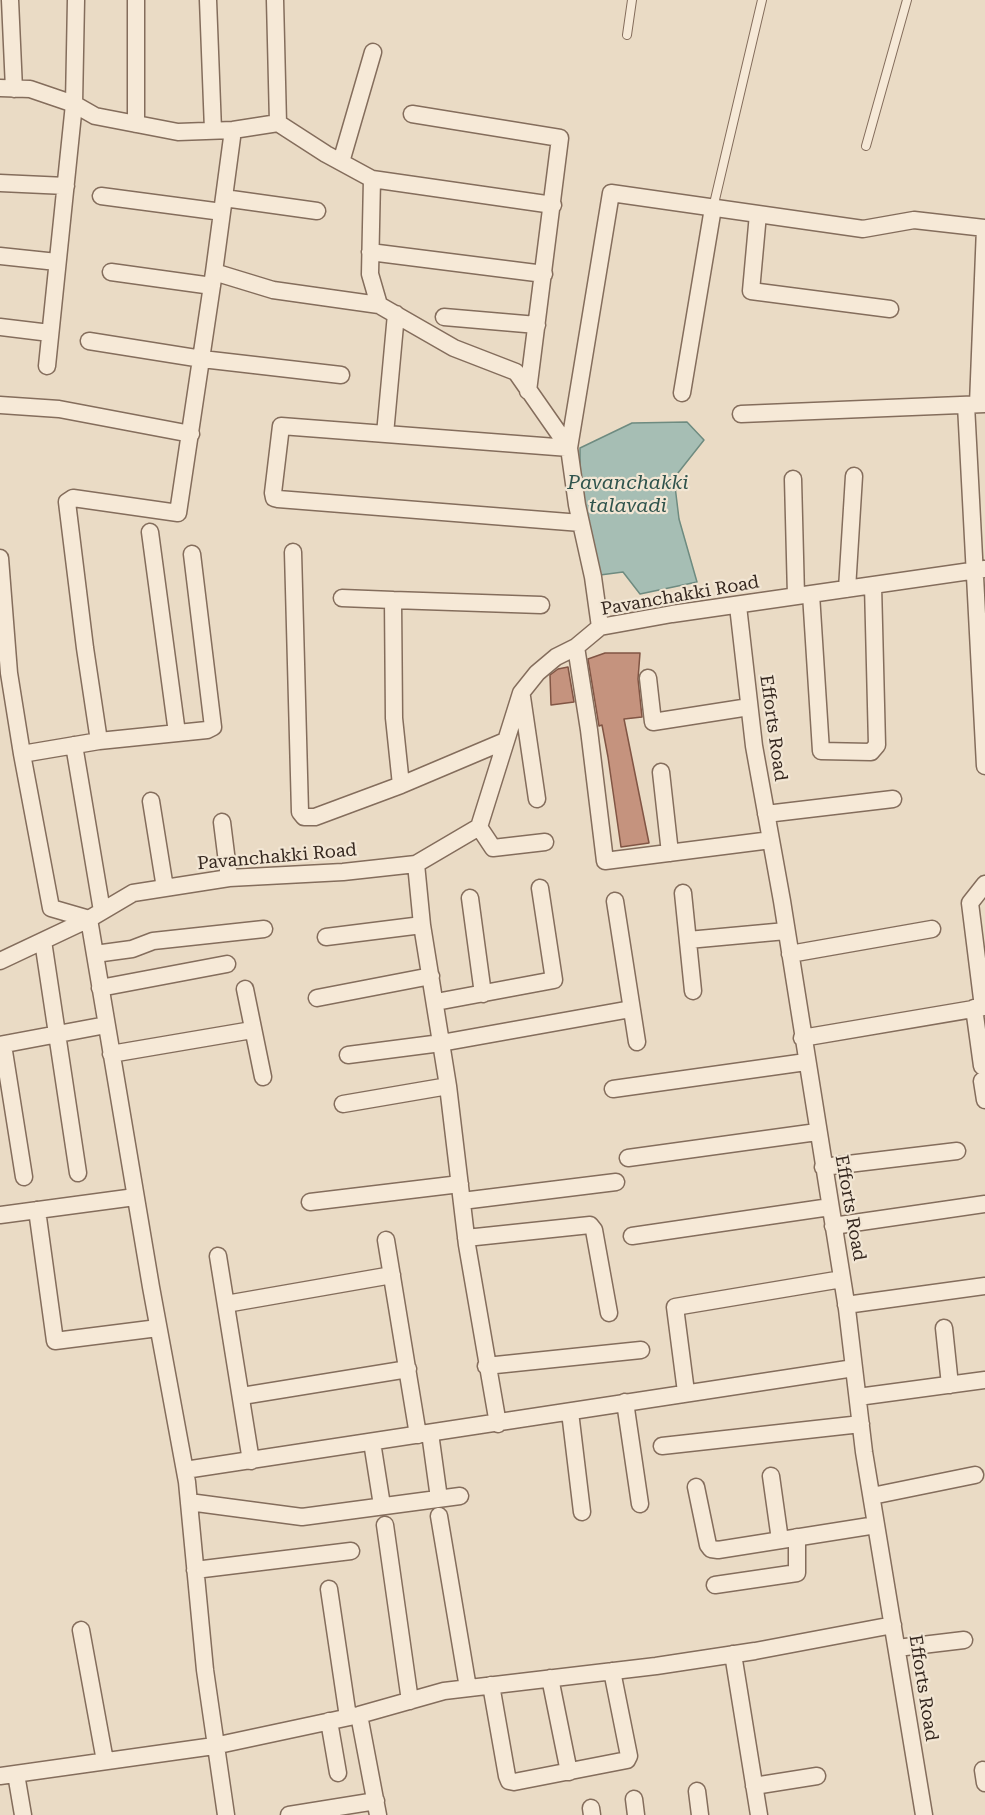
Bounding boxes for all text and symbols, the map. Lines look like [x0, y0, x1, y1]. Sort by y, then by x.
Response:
water label: Pavanchakki talavadi [567, 471, 689, 518]
street label: Pavanchakki Road [599, 571, 761, 621]
street label: Efforts Road [755, 673, 791, 783]
street label: Pavanchakki Road [196, 839, 358, 875]
street label: Efforts Road [830, 1153, 870, 1263]
street label: Efforts Road [904, 1633, 942, 1743]

